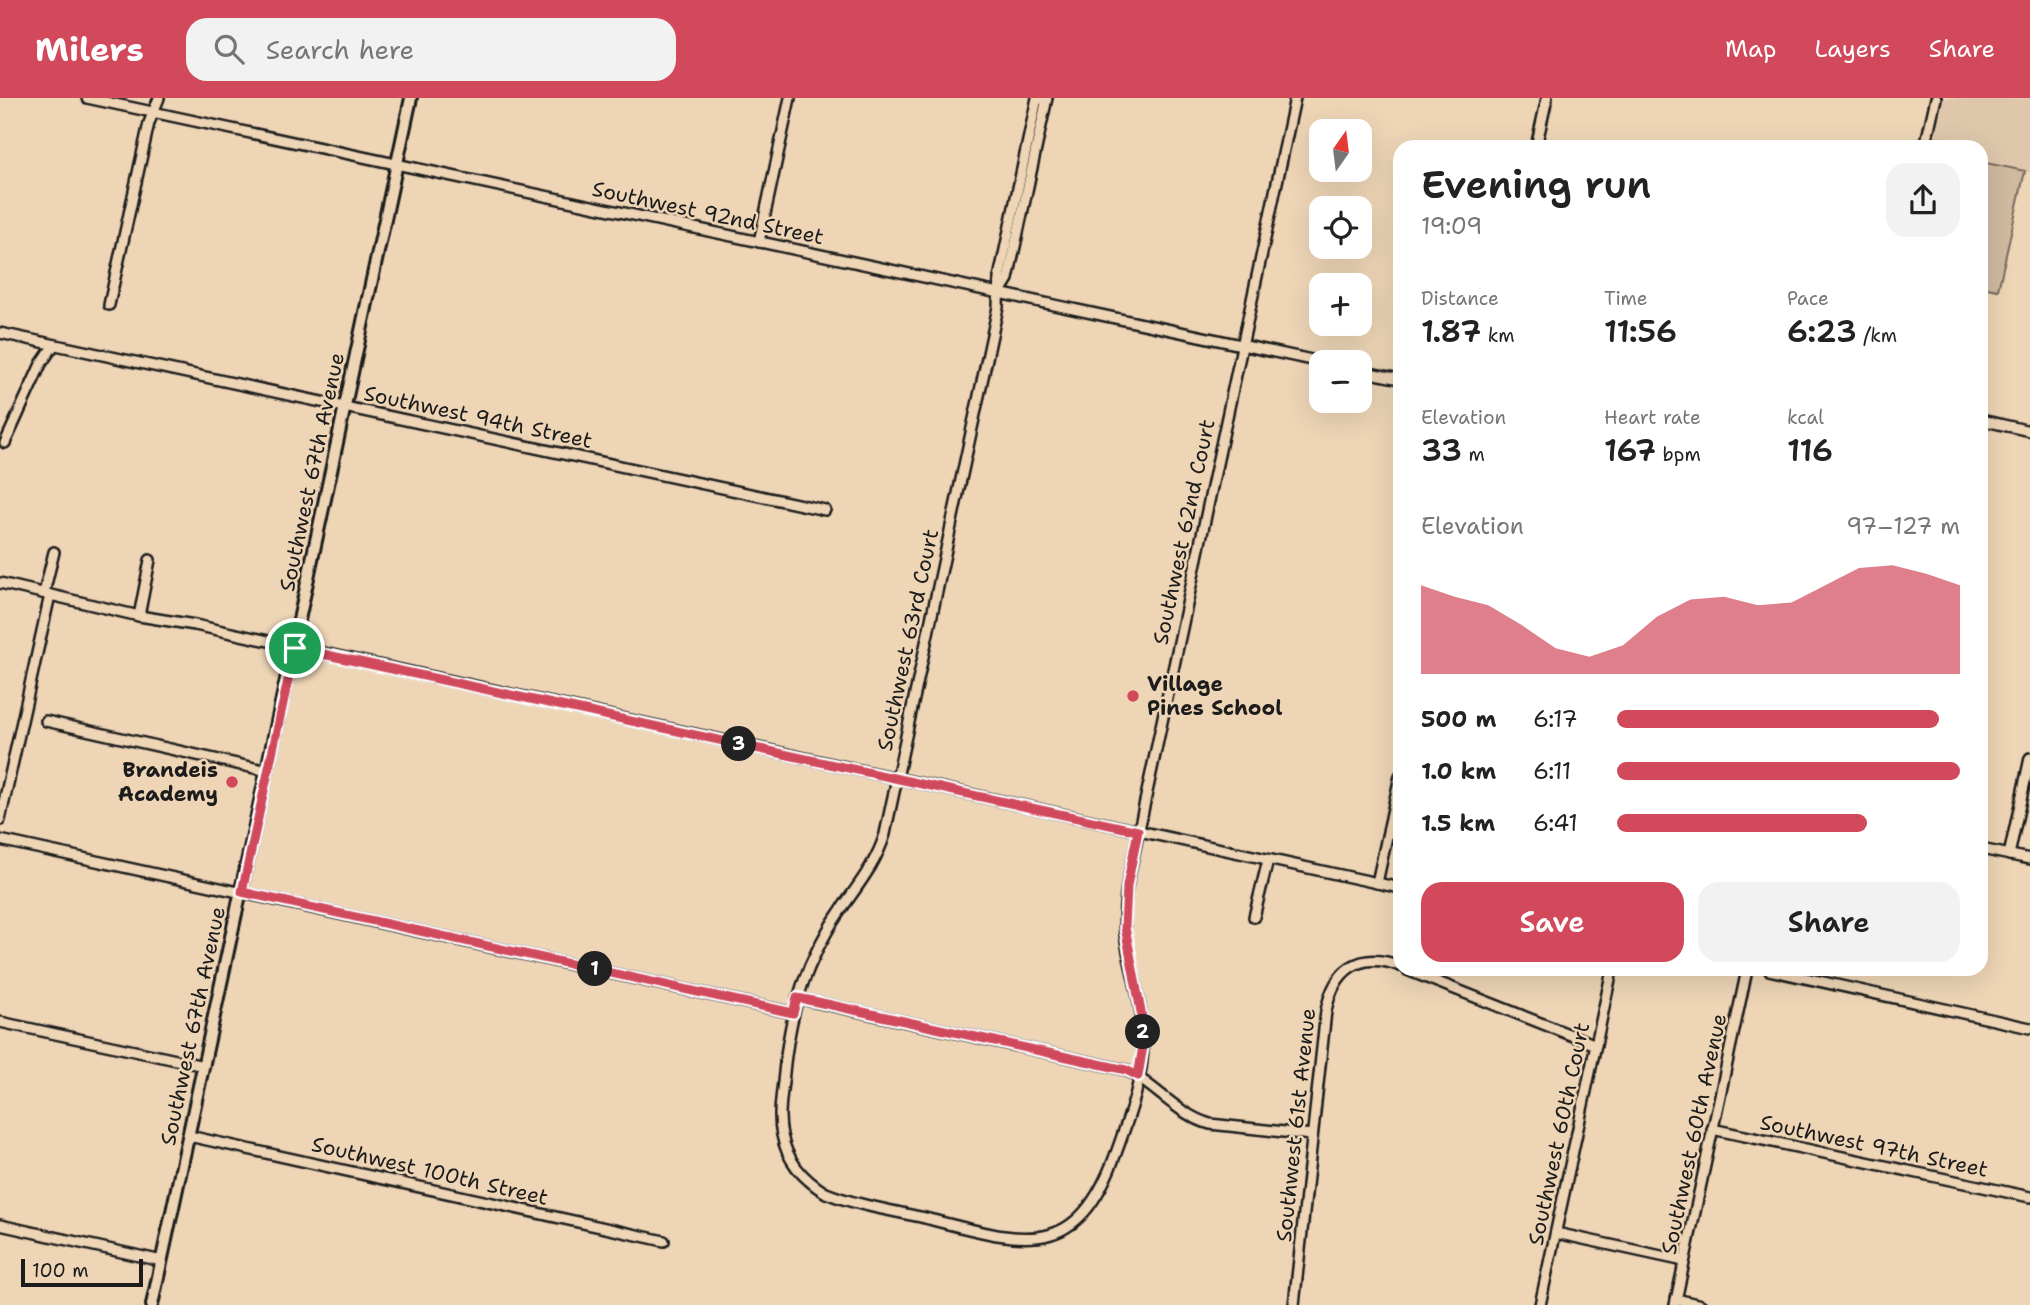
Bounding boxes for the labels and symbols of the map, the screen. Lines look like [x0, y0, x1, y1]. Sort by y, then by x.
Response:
north arrow [1309, 119, 1372, 182]
street label: Southwest 92nd Street [590, 175, 826, 251]
street label: Southwest 67th Avenue [273, 350, 351, 594]
street label: Southwest 94th Street [361, 379, 595, 455]
street label: Southwest 62nd Court [1146, 417, 1222, 647]
street label: Southwest 63rd Court [871, 526, 945, 754]
pin [265, 618, 325, 678]
place label: Village Pines School [1147, 670, 1282, 722]
marker: Village Pines School [1125, 688, 1141, 704]
pin: 3 [722, 726, 756, 762]
place label: Brandeis Academy [118, 756, 218, 808]
marker: Brandeis Academy [224, 774, 240, 790]
street label: Southwest 67th Avenue [154, 904, 232, 1148]
pin: 1 [578, 952, 612, 986]
street label: Southwest 61st Avenue [1270, 1007, 1322, 1243]
street label: Southwest 60th Avenue [1655, 1011, 1733, 1257]
pin: 2 [1126, 1014, 1160, 1049]
street label: Southwest 60th Court [1522, 1020, 1596, 1248]
street label: Southwest 97th Street [1757, 1108, 1991, 1184]
street label: Southwest 100th Street [309, 1130, 551, 1212]
scale bar [21, 1256, 144, 1288]

